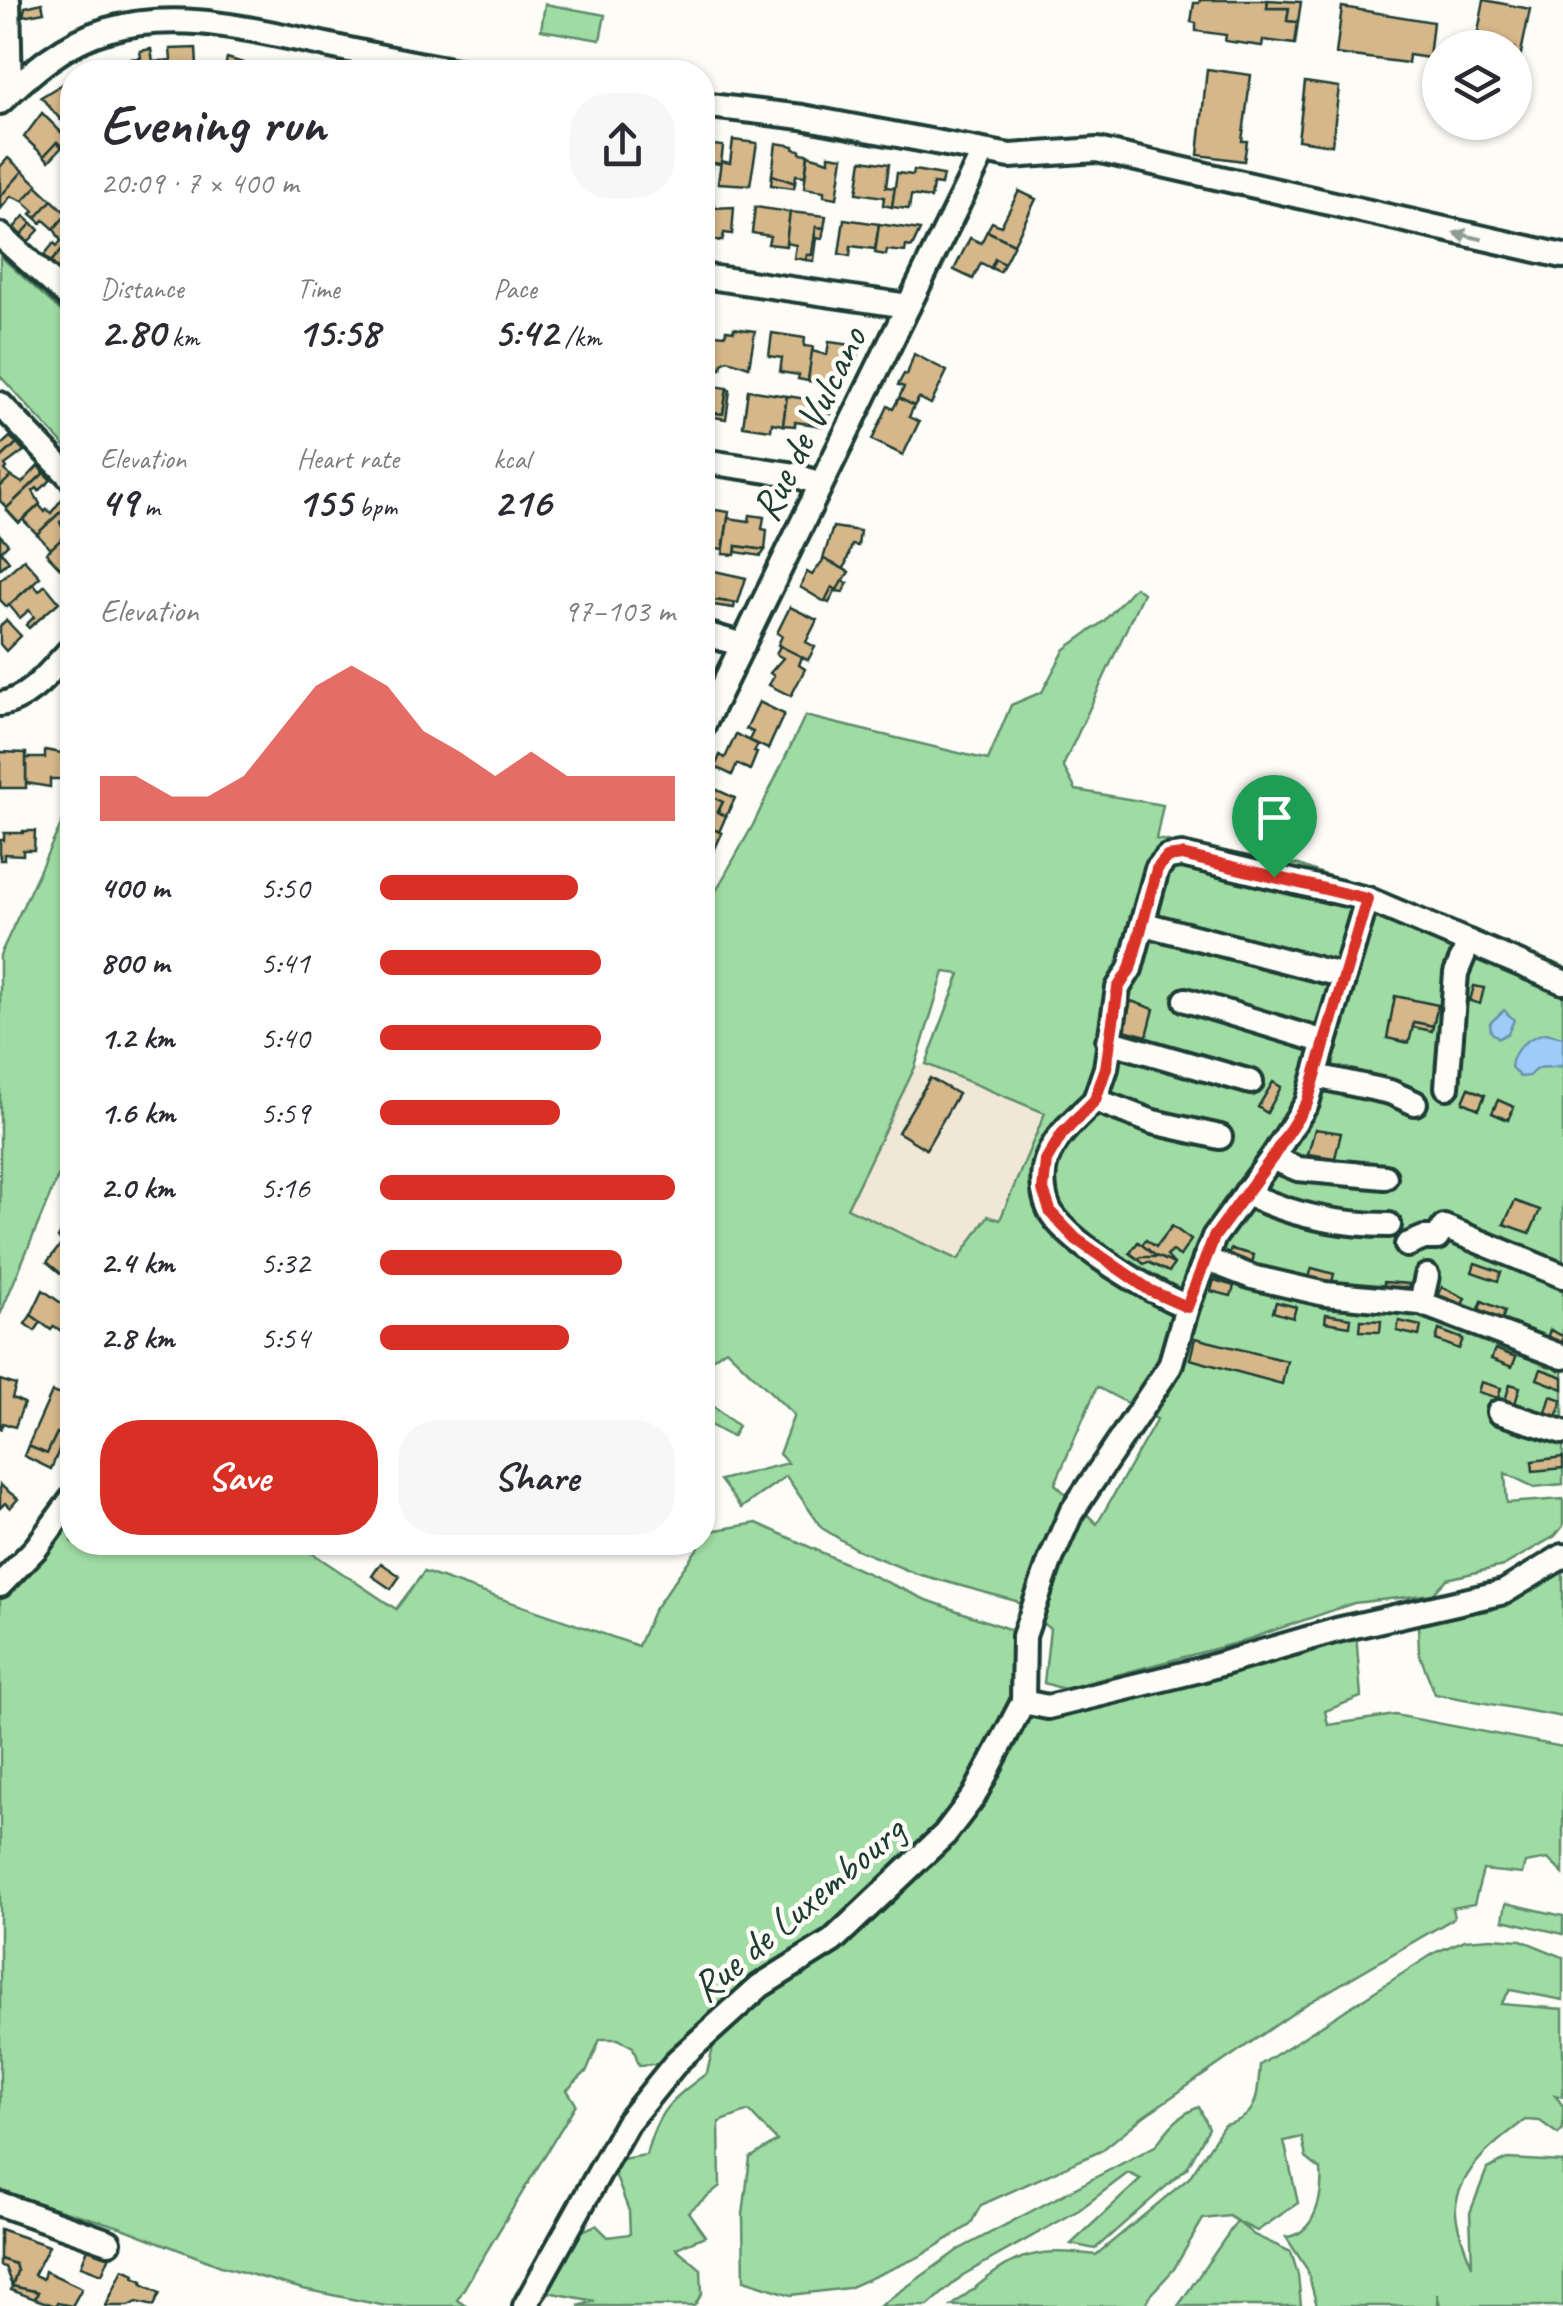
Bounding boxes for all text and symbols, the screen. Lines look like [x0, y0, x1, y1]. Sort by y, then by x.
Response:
map controls [1422, 30, 1532, 140]
button: layers [1422, 30, 1532, 140]
text: Evening run [100, 89, 325, 159]
button: share [570, 93, 675, 198]
text: 20:09 · 7 × 400 m [100, 162, 298, 203]
one-way arrow [1452, 228, 1483, 243]
text: Distance [100, 271, 184, 306]
text: Time [297, 271, 340, 306]
text: Pace [493, 271, 536, 306]
text: 2.80 [100, 306, 165, 359]
text: 15:58 [297, 306, 379, 359]
text: 5:42 [493, 306, 558, 359]
street label: Rue de Vulcano [739, 316, 880, 530]
text: km [165, 319, 199, 354]
text: /km [558, 319, 601, 354]
text: Elevation [100, 441, 186, 476]
text: Heart rate [297, 441, 399, 476]
text: kcal [493, 441, 530, 476]
text: 49 [100, 476, 137, 529]
text: 155 [297, 476, 352, 529]
text: 216 [493, 476, 551, 529]
text: m [137, 489, 160, 524]
text: bpm [352, 489, 397, 524]
text: Elevation [100, 590, 198, 631]
text: 97–103 m [563, 590, 675, 631]
pin [1232, 775, 1317, 878]
icon: arrive [1247, 790, 1302, 845]
text: 400 m [100, 867, 169, 908]
text: 5:50 [260, 867, 310, 908]
text: 800 m [100, 942, 169, 983]
text: 5:41 [260, 942, 310, 983]
text: 1.2 km [100, 1017, 174, 1058]
text: 5:40 [260, 1017, 310, 1058]
text: 1.6 km [100, 1092, 175, 1133]
text: 5:59 [260, 1092, 310, 1133]
text: 2.0 km [100, 1167, 174, 1208]
text: 5:16 [260, 1167, 310, 1208]
text: 2.4 km [100, 1242, 174, 1283]
text: 5:32 [260, 1242, 310, 1283]
text: 2.8 km [100, 1317, 174, 1358]
text: 5:54 [260, 1317, 310, 1358]
button: Save [100, 1420, 378, 1535]
button: Share [398, 1420, 675, 1535]
street label: Rue de Luxembourg [680, 1803, 917, 2014]

